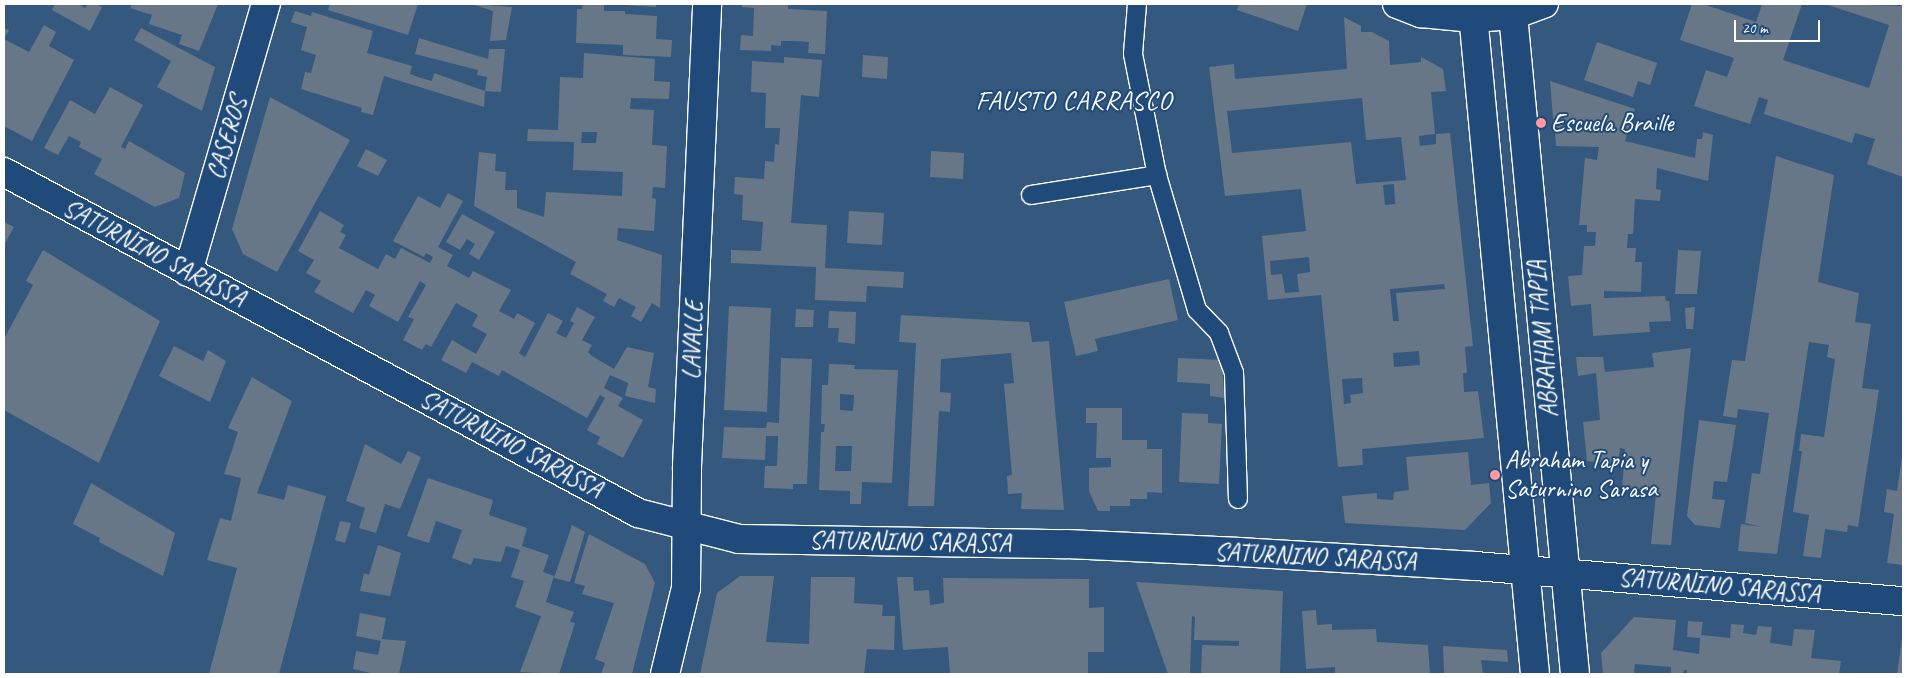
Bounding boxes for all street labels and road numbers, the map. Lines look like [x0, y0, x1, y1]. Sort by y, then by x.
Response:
street label: CASEROS [201, 93, 253, 183]
street label: SATURNINO SARASSA [57, 192, 251, 314]
street label: ABRAHAM TAPIA [1521, 259, 1565, 419]
street label: LAVALLE [677, 300, 709, 380]
street label: SATURNINO SARASSA [414, 383, 608, 505]
street label: SATURNINO SARASSA [808, 525, 1012, 559]
street label: SATURNINO SARASSA [1213, 537, 1417, 577]
street label: SATURNINO SARASSA [1617, 562, 1821, 610]

